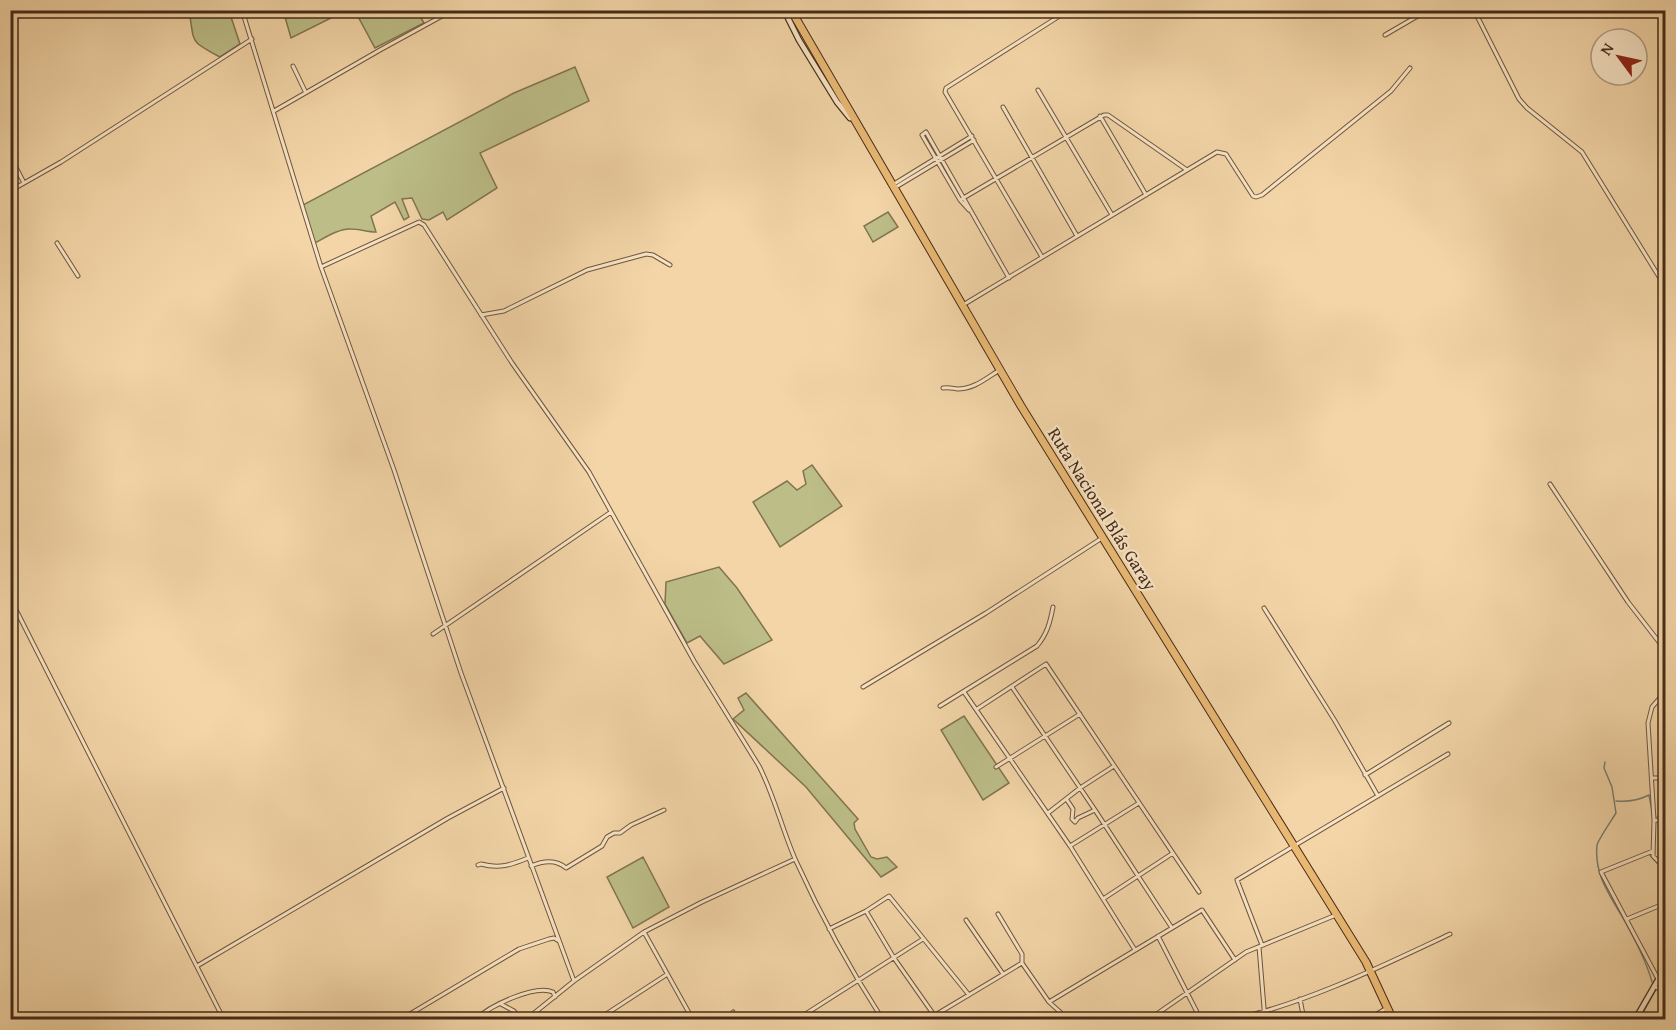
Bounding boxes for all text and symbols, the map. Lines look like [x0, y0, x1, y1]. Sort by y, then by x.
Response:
north arrow [1589, 27, 1649, 87]
text: N [1593, 38, 1620, 60]
street label: Ruta Nacional Blás Garay [1041, 422, 1164, 596]

